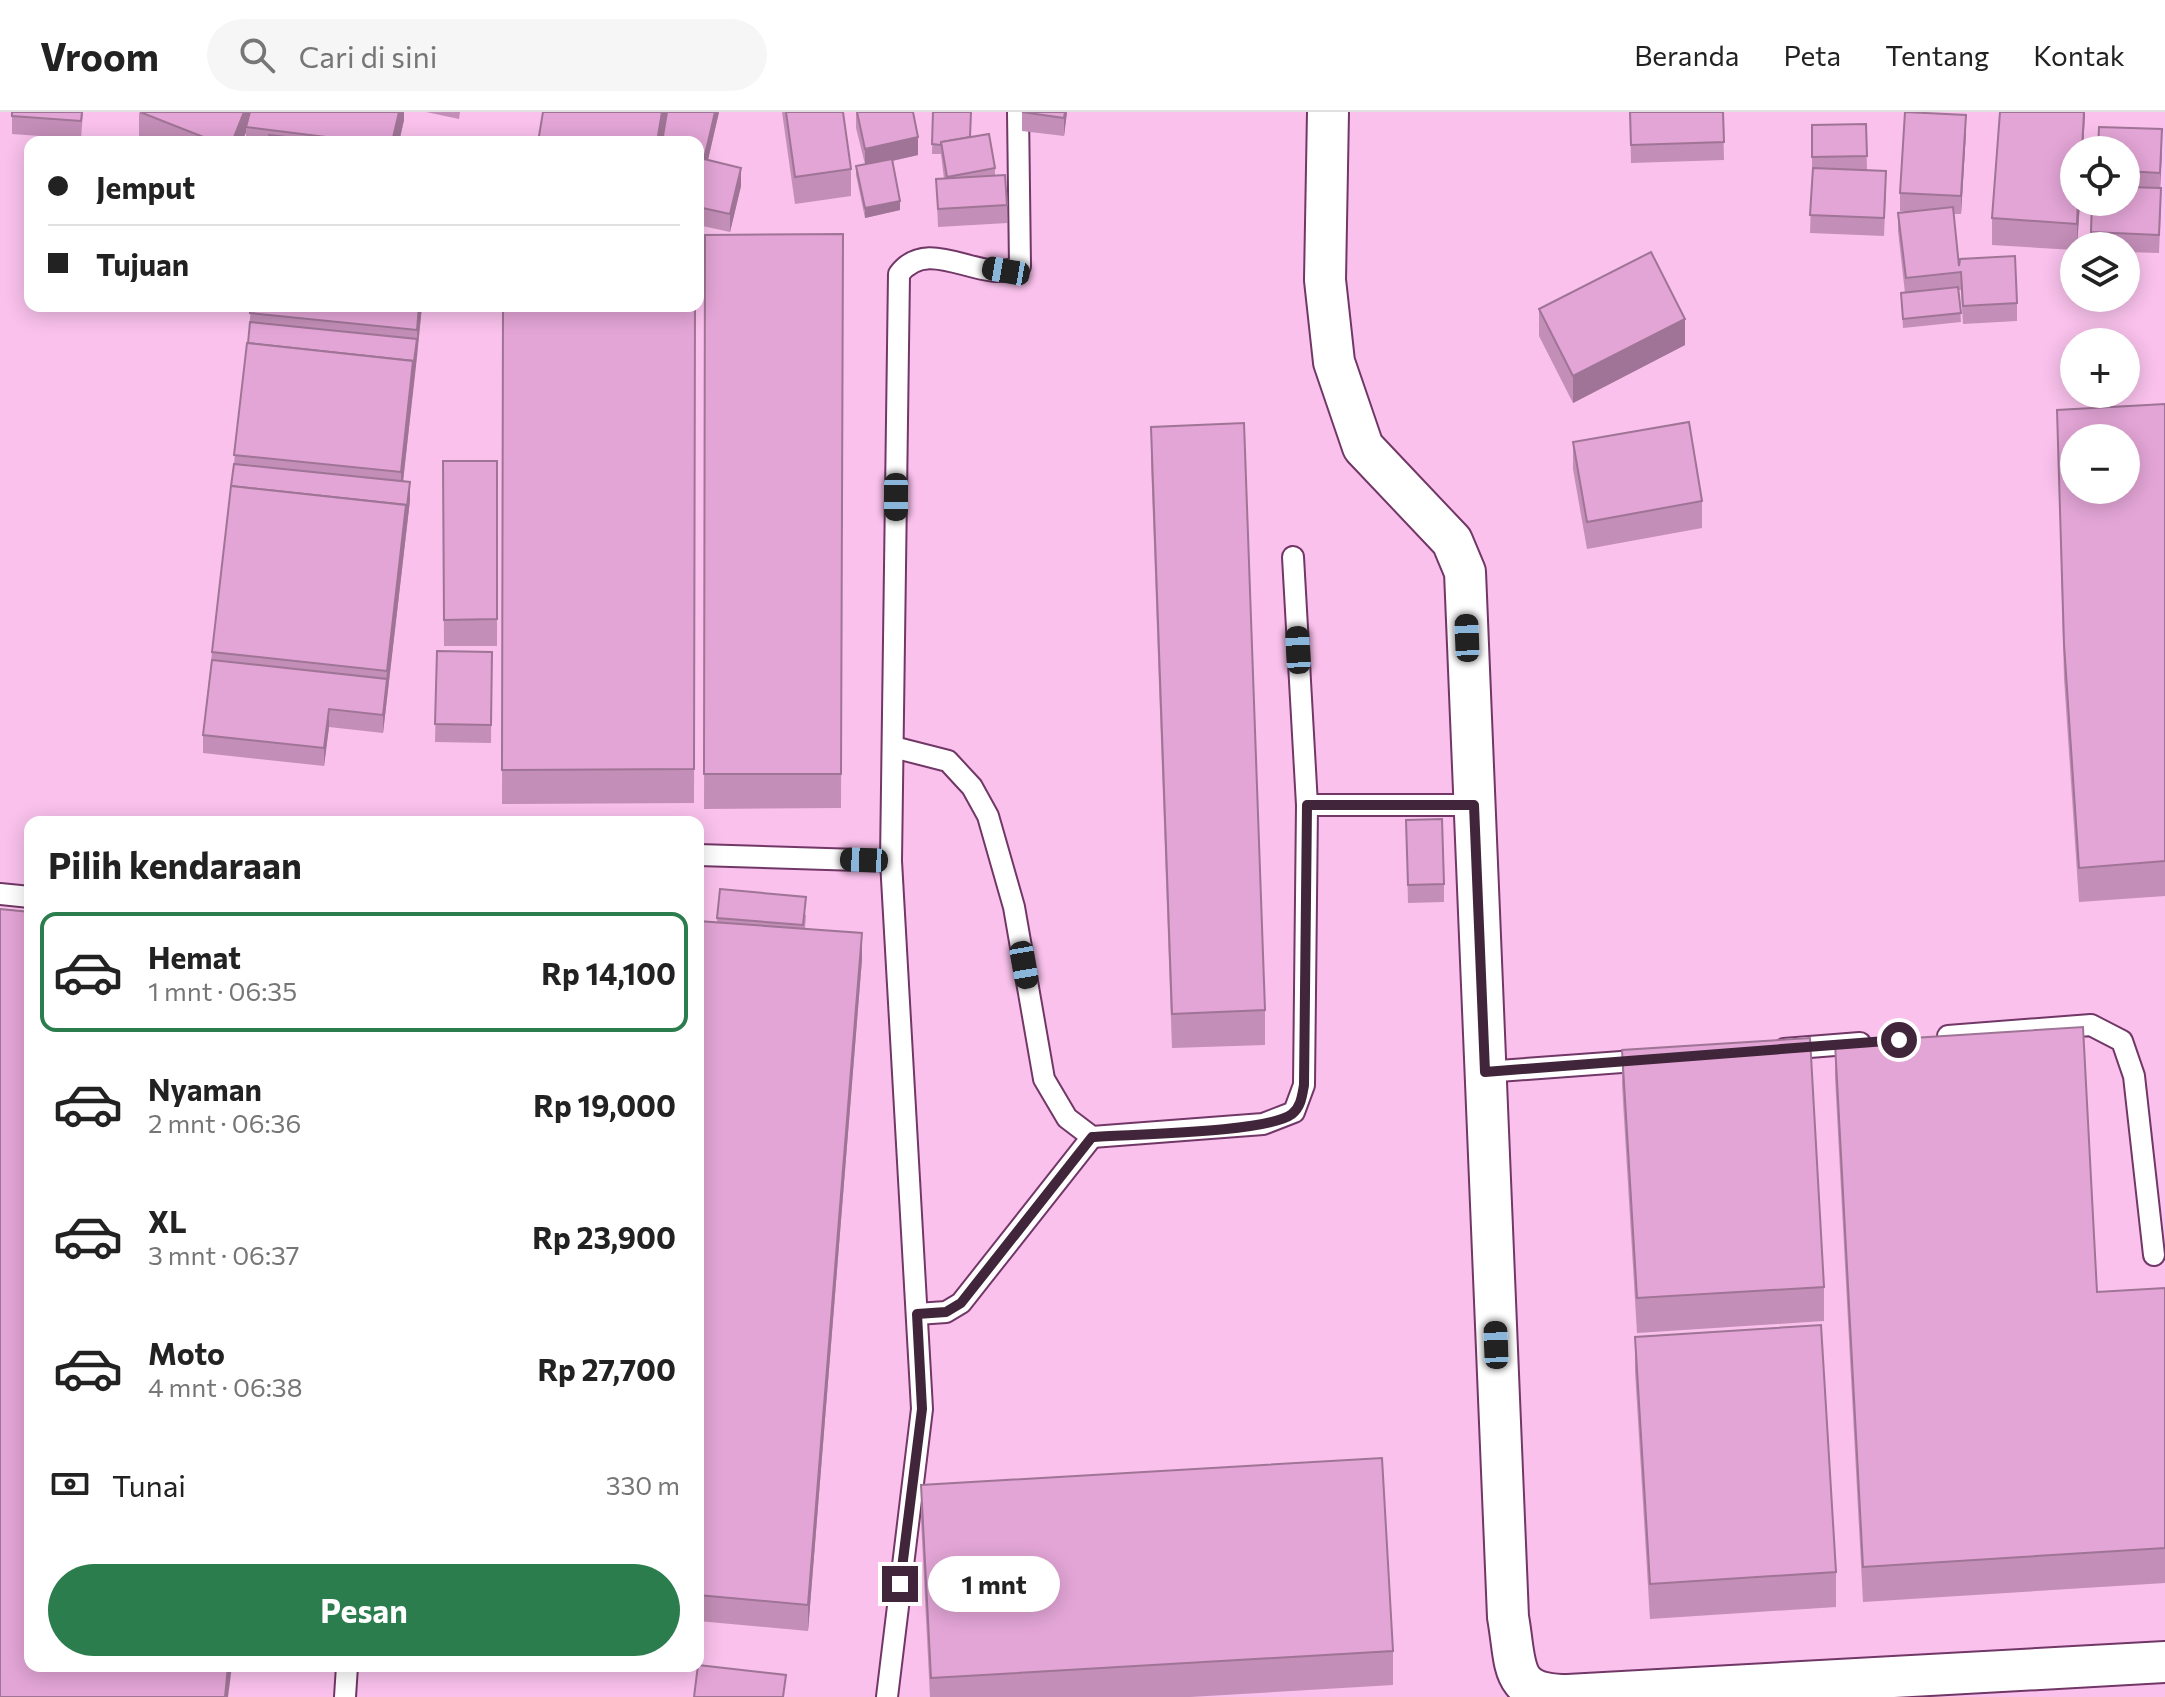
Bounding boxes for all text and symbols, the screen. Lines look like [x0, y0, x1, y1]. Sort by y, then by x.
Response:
search box [207, 19, 767, 91]
text: Vroom [40, 32, 159, 79]
icon: search [235, 33, 279, 77]
text: Cari di sini [299, 37, 438, 74]
text: Beranda [1634, 38, 1739, 72]
text: Peta [1783, 38, 1841, 72]
text: Tentang [1885, 38, 1989, 72]
text: Kontak [2033, 38, 2125, 72]
map controls [2060, 136, 2140, 504]
button: locate [2060, 136, 2140, 216]
text: Jemput [96, 168, 195, 205]
button: layers [2060, 232, 2140, 312]
text: Tujuan [96, 245, 189, 282]
car [980, 255, 1032, 287]
button: + [2060, 328, 2140, 408]
button: − [2060, 424, 2140, 504]
car [884, 473, 908, 521]
car [1454, 614, 1480, 662]
car [1285, 625, 1311, 675]
text: Pilih kendaraan [48, 842, 302, 886]
car [840, 847, 888, 873]
icon: car [52, 936, 124, 1008]
text: Hemat [148, 938, 241, 975]
car [1008, 939, 1040, 991]
text: Rp 14,100 [541, 954, 676, 991]
text: 1 mnt · 06:35 [148, 975, 297, 1006]
route start [1881, 1022, 1917, 1058]
icon: car [52, 1068, 124, 1140]
text: Nyaman [148, 1070, 262, 1107]
text: Rp 19,000 [533, 1086, 676, 1123]
text: 2 mnt · 06:36 [148, 1107, 301, 1138]
icon: car [52, 1200, 124, 1272]
text: XL [148, 1202, 187, 1239]
text: Rp 23,900 [532, 1218, 676, 1255]
text: 3 mnt · 06:37 [148, 1239, 300, 1270]
car [1483, 1321, 1509, 1369]
icon: car [52, 1332, 124, 1404]
text: Moto [148, 1334, 225, 1371]
text: Rp 27,700 [537, 1350, 676, 1387]
text: 4 mnt · 06:38 [148, 1371, 302, 1402]
icon: cash [48, 1462, 92, 1506]
text: Tunai [112, 1466, 186, 1503]
text: 330 m [606, 1469, 680, 1500]
callout: 1 mnt [928, 1556, 1060, 1612]
button: Pesan [48, 1564, 680, 1656]
route end [882, 1566, 918, 1602]
text: 1 mnt [961, 1568, 1027, 1599]

